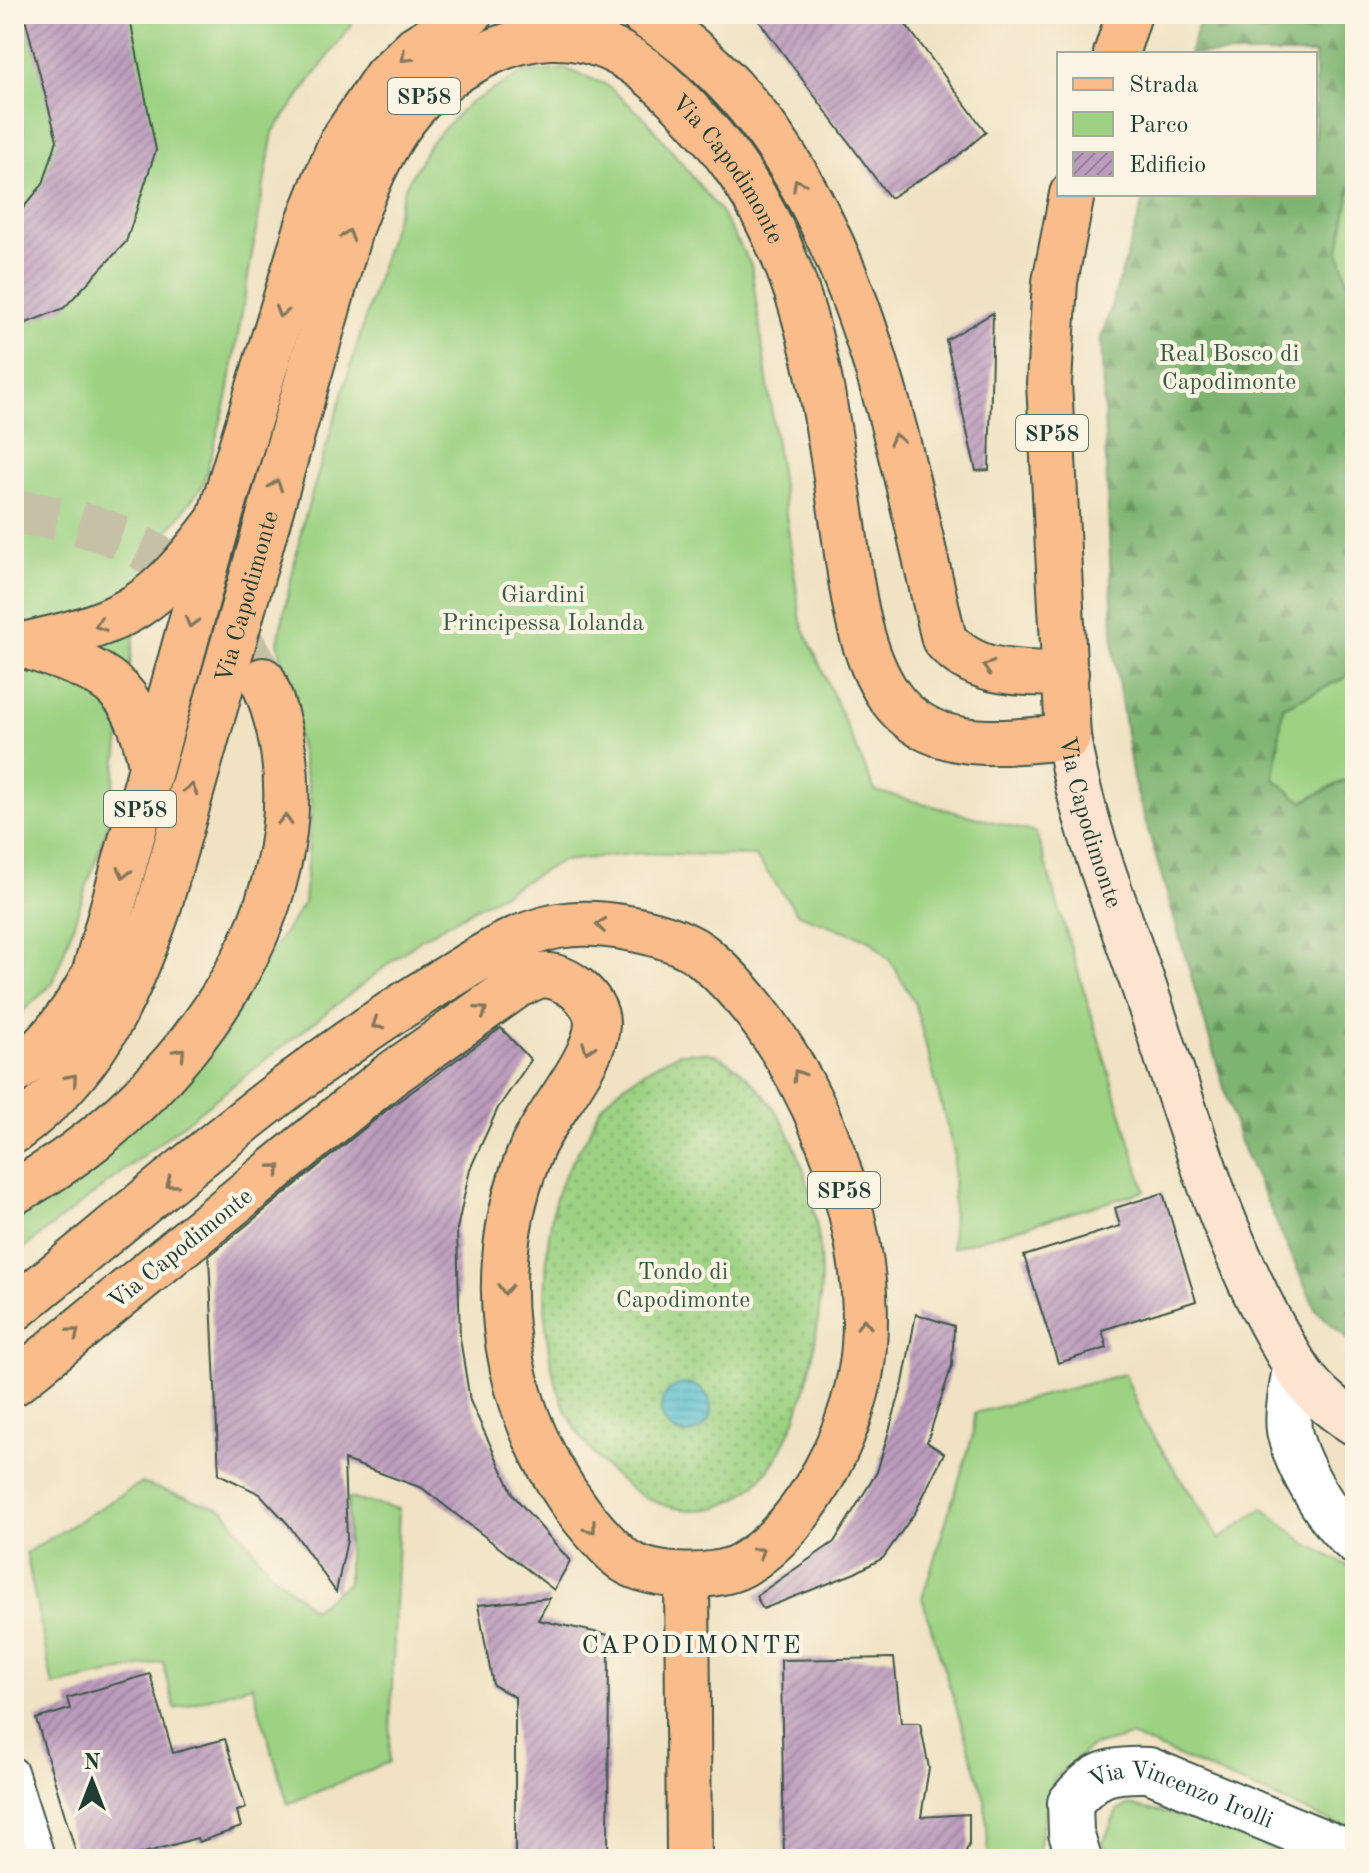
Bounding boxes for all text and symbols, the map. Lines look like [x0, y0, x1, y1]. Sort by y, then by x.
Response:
one-way arrow [401, 48, 415, 63]
legend [1057, 52, 1317, 196]
text: Strada [1129, 74, 1199, 98]
road number: SP58 [388, 78, 460, 114]
street label: Via Capodimonte [666, 91, 787, 248]
text: Parco [1129, 114, 1188, 138]
text: Edificio [1129, 154, 1206, 178]
one-way arrow [792, 178, 808, 192]
one-way arrow [339, 229, 355, 243]
one-way arrow [274, 305, 290, 319]
park label: Real Bosco di Capodimonte [1159, 343, 1299, 395]
road number: SP58 [1016, 415, 1088, 451]
one-way arrow [888, 432, 905, 446]
one-way arrow [267, 479, 283, 493]
street label: Via Capodimonte [213, 508, 284, 686]
park label: Giardini Principessa Iolanda [442, 584, 644, 636]
one-way arrow [183, 614, 200, 628]
one-way arrow [94, 615, 108, 632]
one-way arrow [982, 661, 996, 677]
street label: Via Capodimonte [1054, 735, 1125, 912]
one-way arrow [181, 783, 198, 797]
road number: SP58 [104, 791, 176, 827]
one-way arrow [277, 813, 294, 826]
one-way arrow [116, 866, 133, 879]
one-way arrow [594, 917, 607, 934]
one-way arrow [473, 1006, 487, 1021]
one-way arrow [371, 1014, 385, 1029]
one-way arrow [581, 1040, 598, 1054]
one-way arrow [171, 1047, 185, 1062]
one-way arrow [793, 1069, 808, 1084]
one-way arrow [62, 1073, 77, 1088]
one-way arrow [266, 1164, 281, 1179]
road number: SP58 [808, 1172, 880, 1208]
one-way arrow [166, 1173, 180, 1188]
street label: Via Capodimonte [105, 1184, 258, 1315]
park label: Tondo di Capodimonte [616, 1261, 750, 1313]
one-way arrow [497, 1283, 514, 1296]
one-way arrow [855, 1317, 873, 1330]
one-way arrow [65, 1329, 80, 1343]
one-way arrow [582, 1519, 596, 1534]
one-way arrow [750, 1548, 764, 1562]
district label: CAPODIMONTE [582, 1633, 802, 1659]
north arrow [52, 1741, 132, 1821]
text: N [84, 1752, 101, 1774]
street label: Via Vincenzo Irolli [1086, 1760, 1276, 1834]

